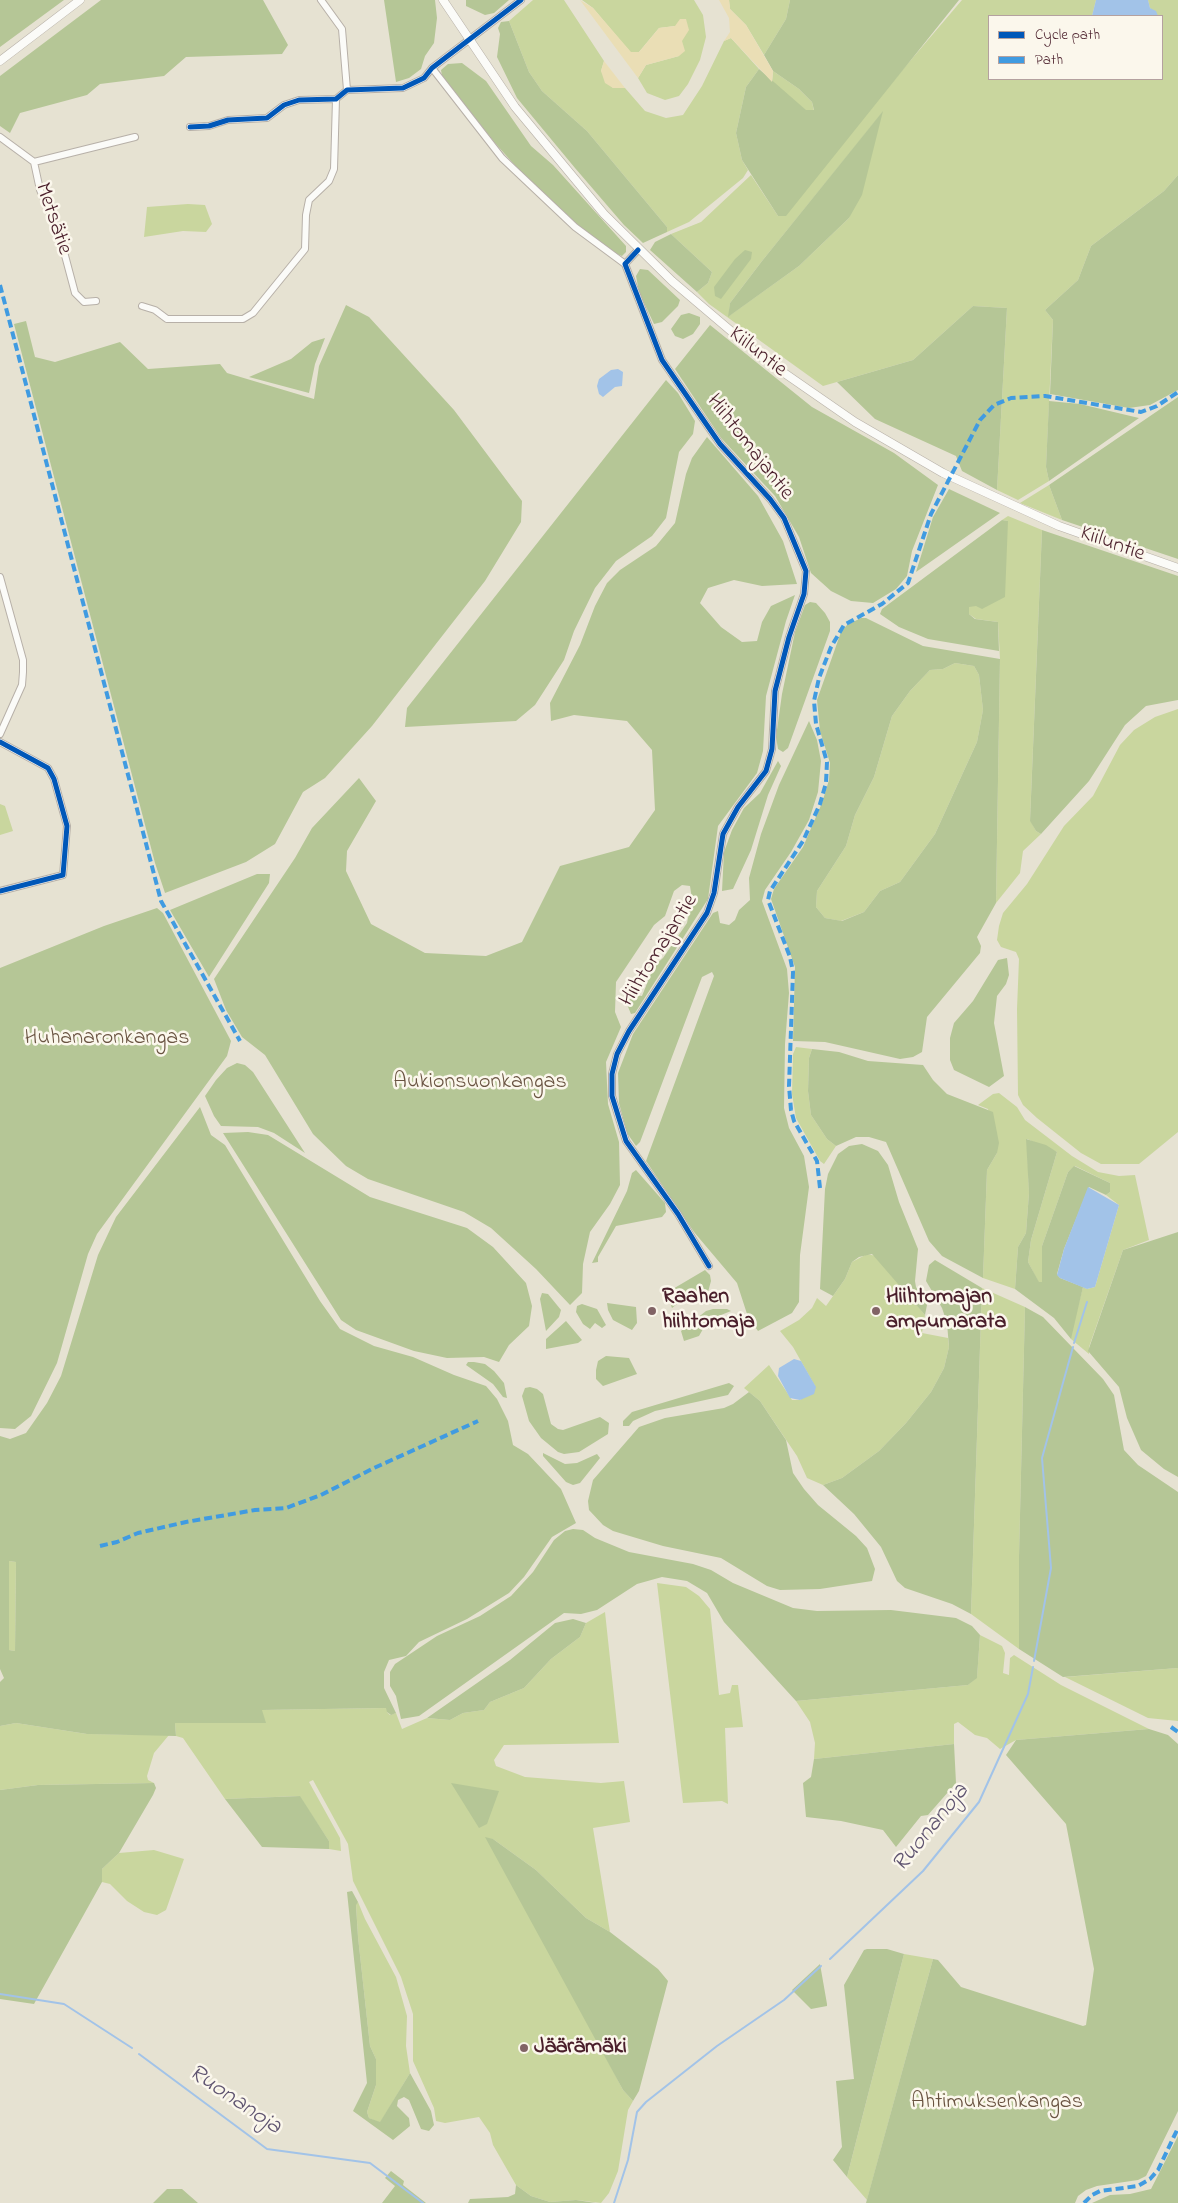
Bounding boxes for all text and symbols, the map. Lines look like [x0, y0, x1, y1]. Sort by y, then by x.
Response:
legend [988, 15, 1163, 80]
text: Cycle path [1035, 24, 1100, 46]
text: Path [1035, 49, 1063, 71]
street label: Metsätie [27, 180, 77, 258]
street label: Kiiluntie [723, 322, 791, 384]
street label: Hiihtomajantie [699, 390, 799, 506]
street label: Kiiluntie [1076, 521, 1148, 569]
street label: Hiihtomajantie [615, 890, 705, 1012]
park label: Huhanaronkangas [25, 1026, 189, 1052]
park label: Aukionsuonkangas [393, 1070, 567, 1096]
place label: Raahen hiihtomaja [662, 1285, 755, 1336]
place label: Hiihtomajan ampumarata [886, 1285, 1006, 1336]
marker: Raahen hiihtomaja [646, 1305, 658, 1317]
marker: Hiihtomajan ampumarata [870, 1305, 882, 1317]
water label: Ruonanoja [888, 1779, 976, 1879]
place label: Jäärämäki [534, 2035, 627, 2061]
marker: Jäärämäki [518, 2042, 530, 2054]
water label: Ruonanoja [182, 2059, 286, 2143]
park label: Ahtimuksenkangas [911, 2090, 1083, 2116]

